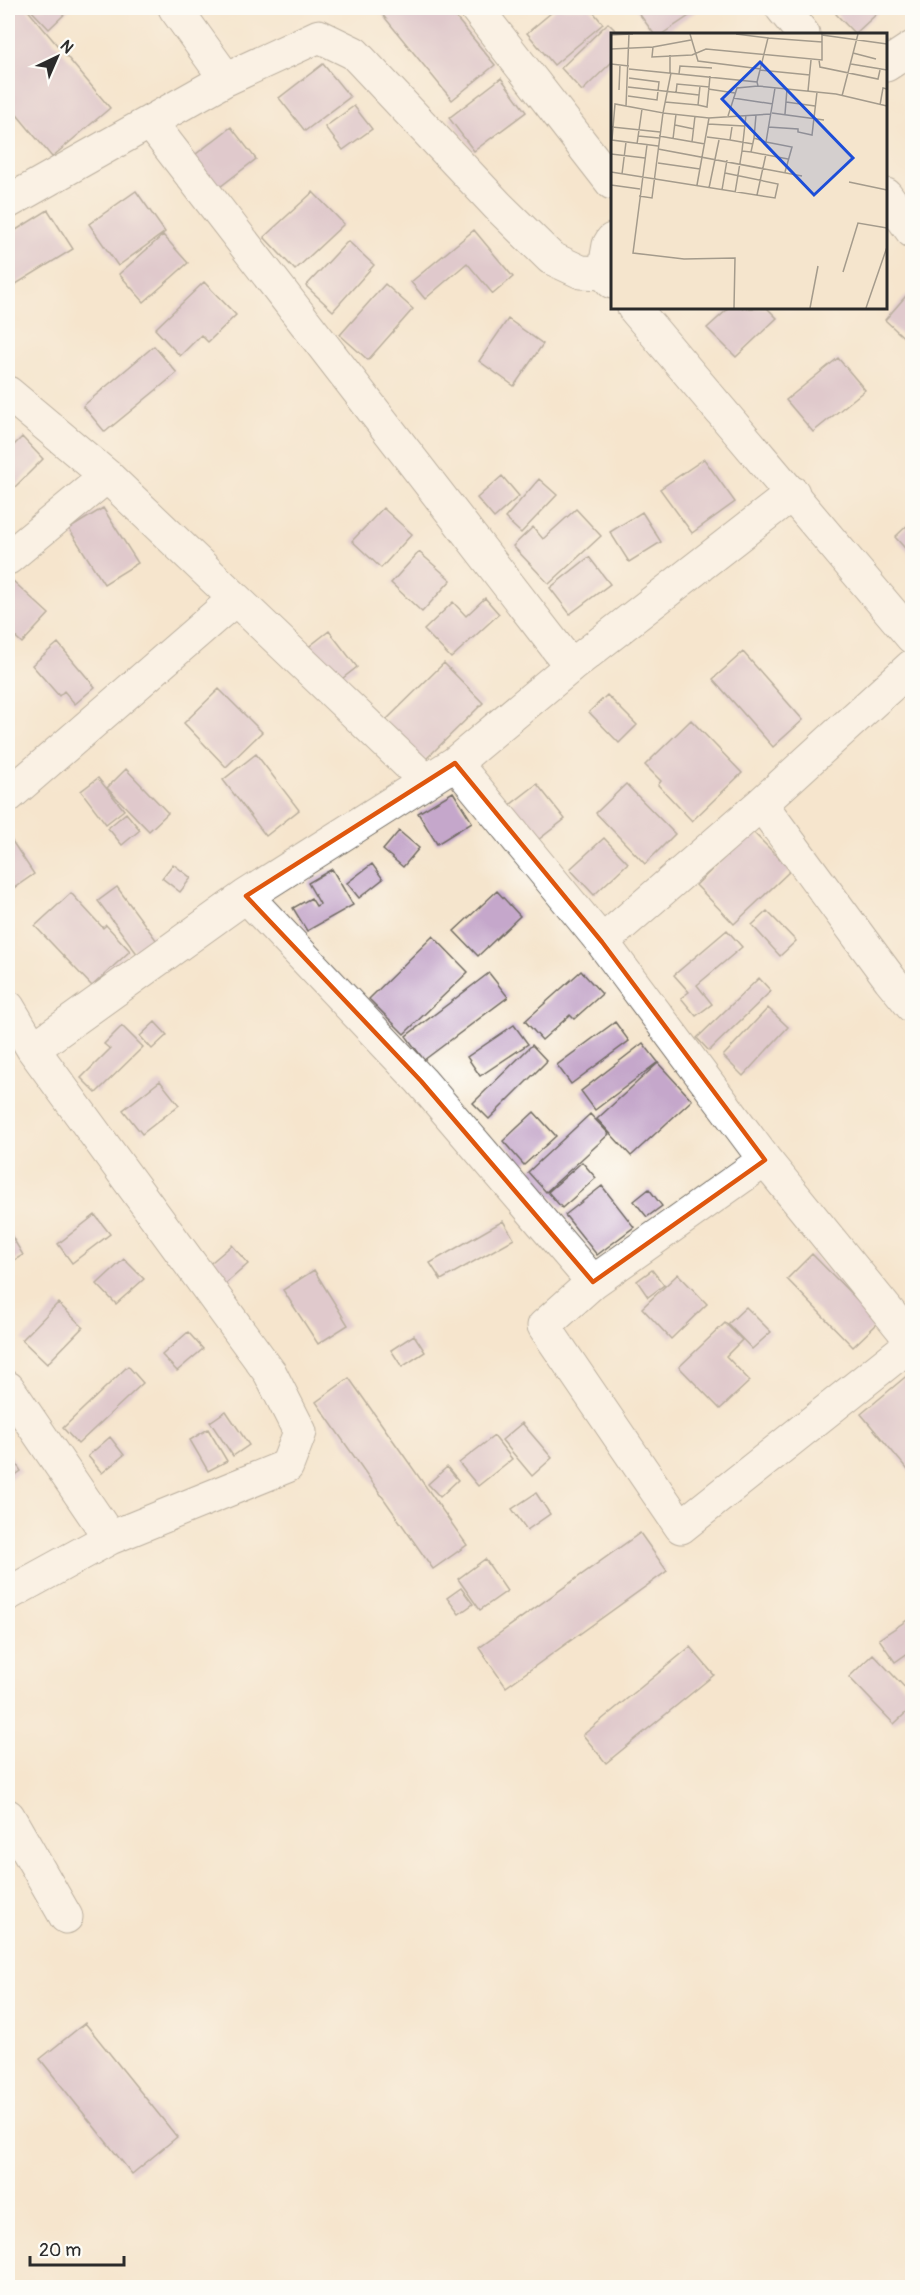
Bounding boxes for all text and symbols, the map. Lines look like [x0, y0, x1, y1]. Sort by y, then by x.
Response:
north arrow [27, 27, 87, 87]
inset map [611, 33, 887, 309]
text: N [56, 36, 78, 58]
scale bar [30, 2229, 124, 2267]
text: 20 m [39, 2239, 81, 2262]

